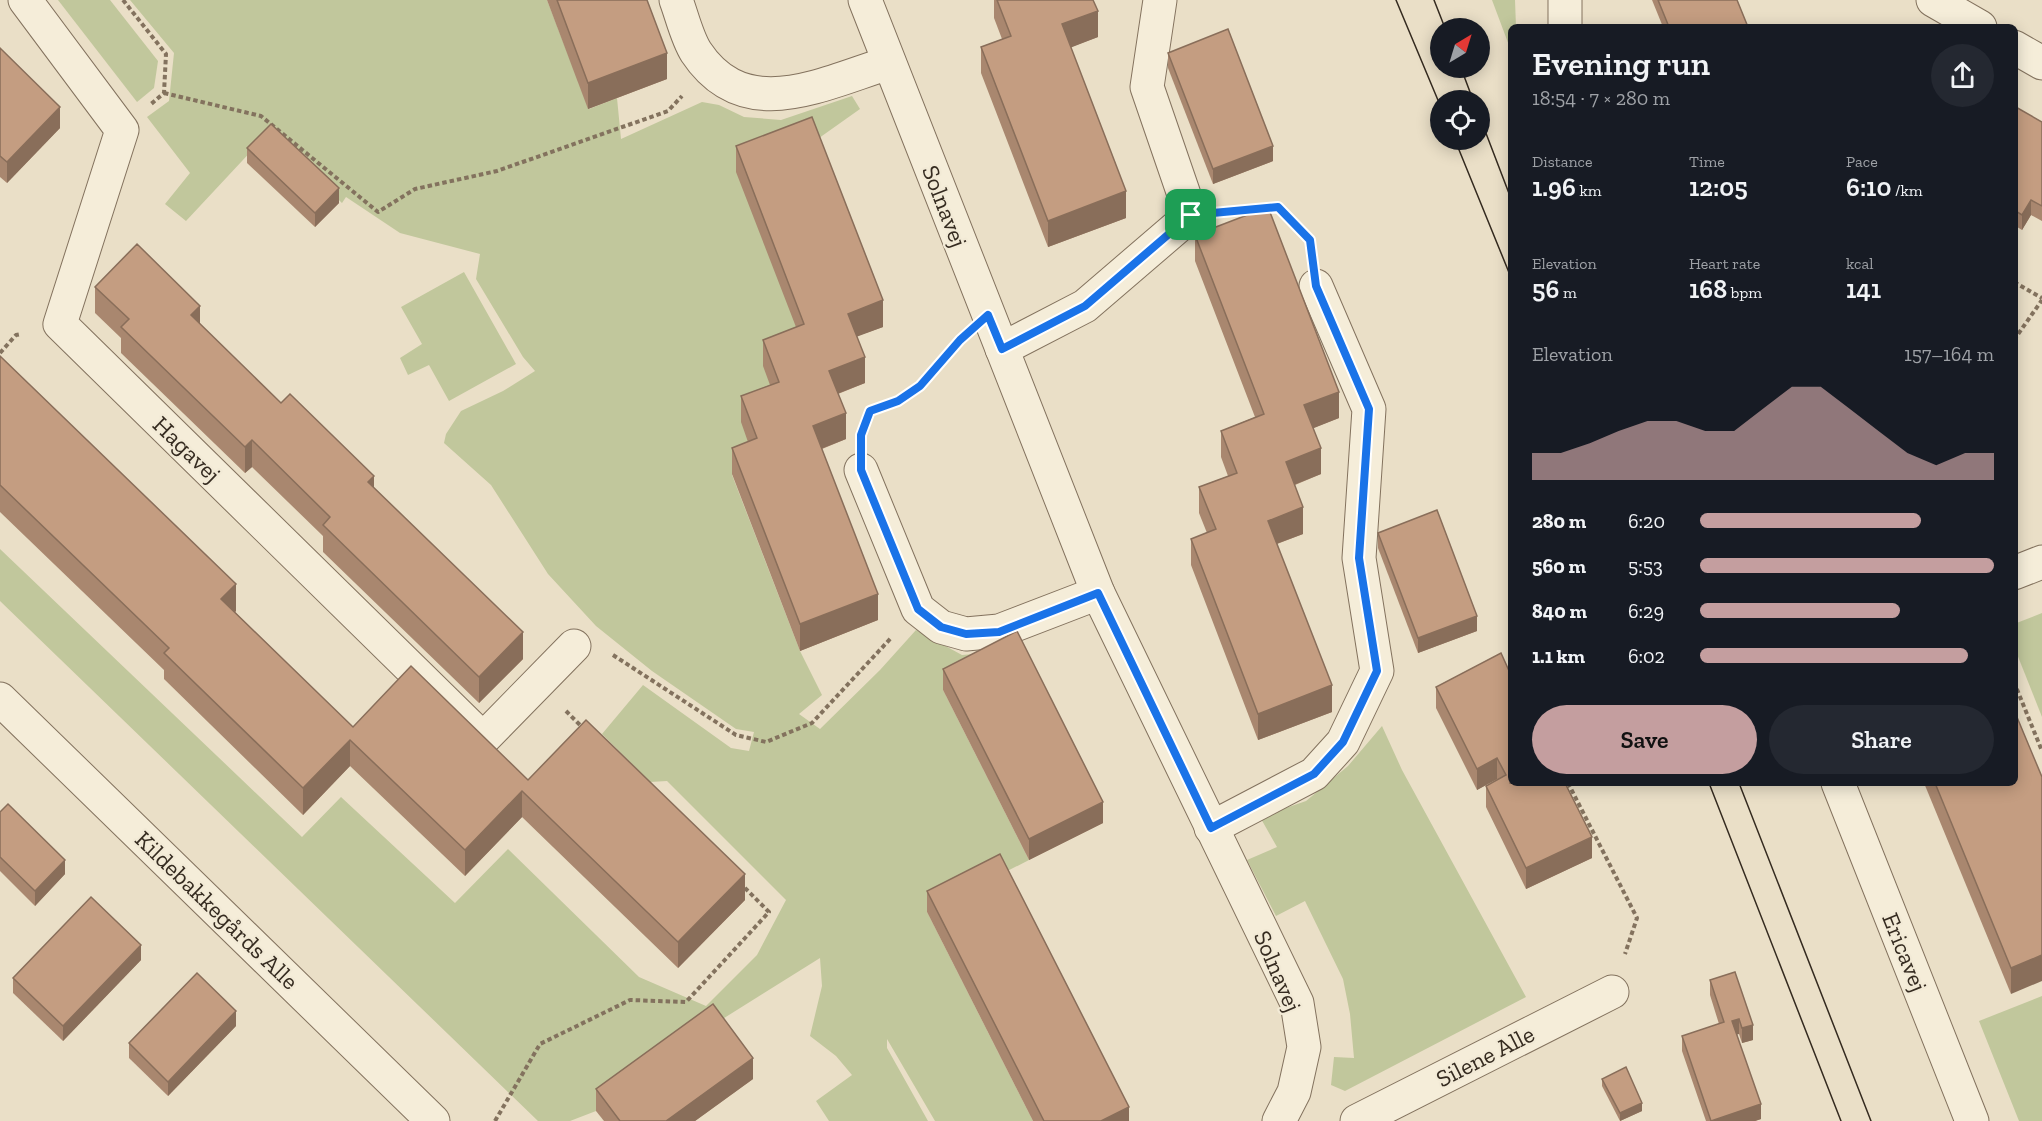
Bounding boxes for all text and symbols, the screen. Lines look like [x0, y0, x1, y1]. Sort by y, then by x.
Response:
north arrow [1430, 18, 1490, 78]
map controls [1430, 18, 1490, 150]
text: Evening run [1532, 44, 1710, 83]
button: share [1931, 44, 1994, 107]
text: 18:54 · 7 × 280 m [1532, 86, 1670, 110]
button: locate [1430, 90, 1490, 150]
text: Distance [1532, 152, 1593, 171]
text: Time [1689, 152, 1725, 171]
text: Pace [1846, 152, 1878, 171]
street label: Solnavej [916, 161, 974, 251]
text: 1.96 [1532, 171, 1576, 203]
text: 12:05 [1689, 171, 1748, 203]
text: 6:10 [1846, 171, 1891, 203]
text: km [1576, 181, 1602, 200]
text: /km [1891, 181, 1923, 200]
pin [1165, 189, 1216, 240]
icon: arrive [1174, 198, 1207, 231]
text: Elevation [1532, 254, 1597, 273]
text: Heart rate [1689, 254, 1760, 273]
text: kcal [1846, 254, 1873, 273]
text: 56 [1532, 273, 1559, 305]
text: 168 [1689, 273, 1727, 305]
text: 141 [1846, 273, 1881, 305]
text: m [1559, 283, 1577, 302]
text: bpm [1727, 283, 1762, 302]
text: Elevation [1532, 342, 1613, 366]
text: 157–164 m [1904, 342, 1994, 366]
street label: Hagavej [147, 410, 227, 488]
text: 280 m [1532, 509, 1586, 533]
text: 6:20 [1628, 509, 1665, 533]
text: 560 m [1532, 554, 1586, 578]
text: 5:53 [1628, 554, 1663, 578]
text: 840 m [1532, 599, 1587, 623]
text: 6:29 [1628, 599, 1664, 623]
text: 1.1 km [1532, 644, 1585, 668]
text: 6:02 [1628, 644, 1665, 668]
button: Save [1532, 705, 1757, 774]
button: Share [1769, 705, 1994, 774]
street label: Kildebakkegårds Alle [129, 825, 305, 995]
street label: Ericavej [1876, 908, 1934, 996]
street label: Solnavej [1248, 926, 1308, 1016]
street label: Silene Alle [1431, 1019, 1539, 1093]

